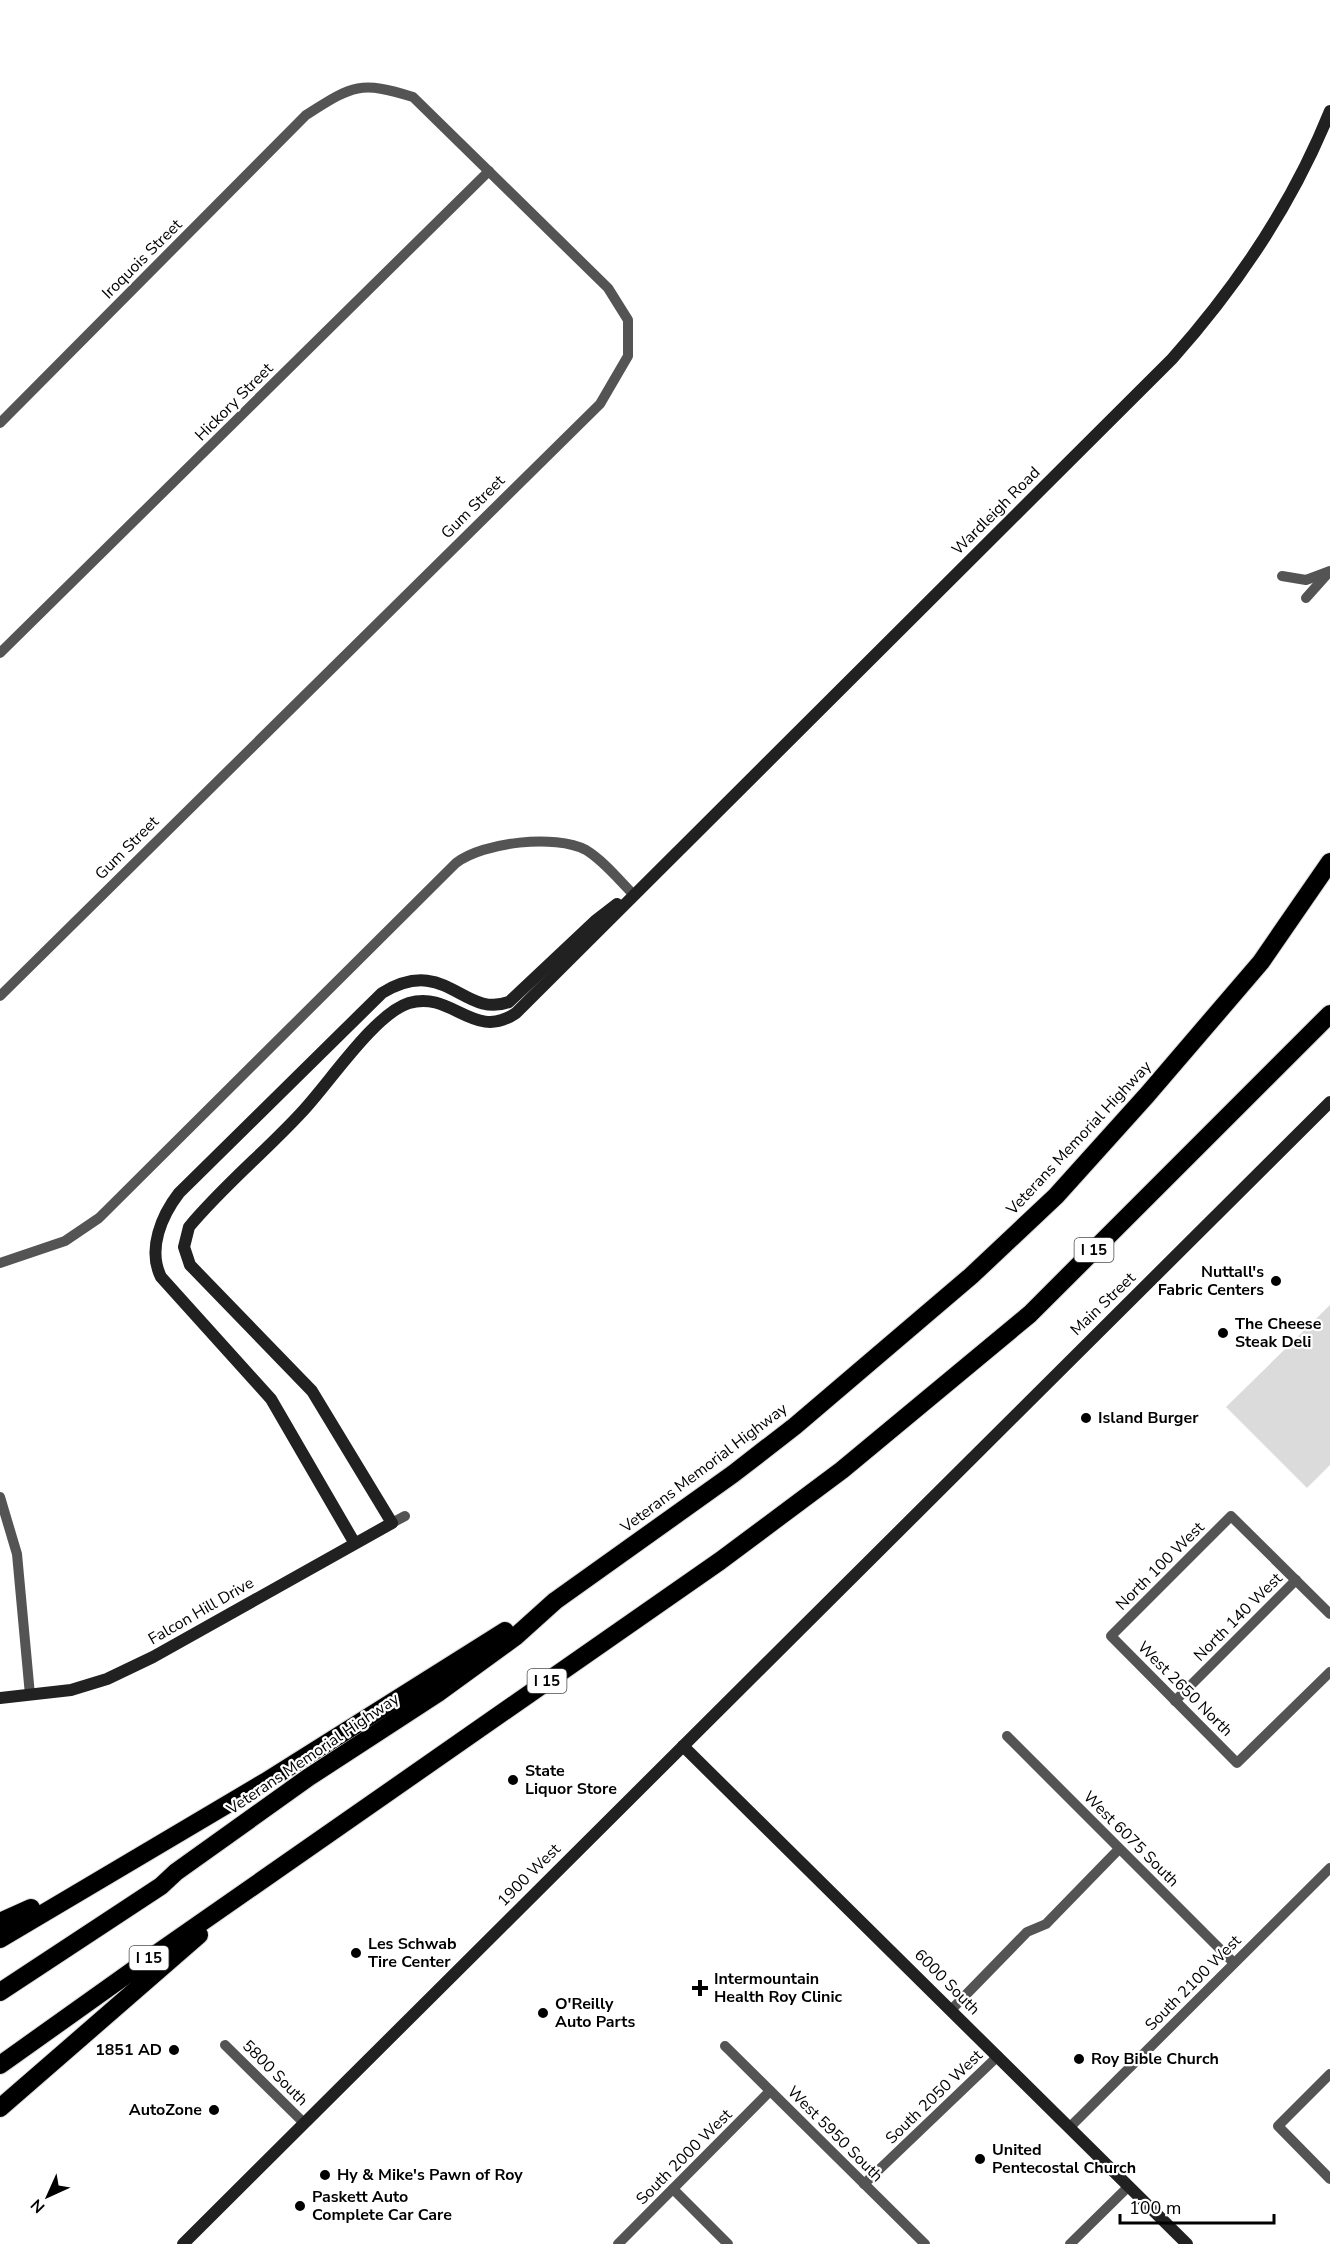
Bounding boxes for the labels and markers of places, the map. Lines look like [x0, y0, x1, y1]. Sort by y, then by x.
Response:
place label: Nuttall's Fabric Centers [1158, 1261, 1264, 1301]
marker: Nuttall's Fabric Centers [1269, 1274, 1283, 1288]
place label: The Cheese Steak Deli [1235, 1313, 1322, 1353]
marker: The Cheese Steak Deli [1216, 1326, 1230, 1340]
place label: Island Burger [1098, 1407, 1199, 1429]
marker: Island Burger [1079, 1411, 1093, 1425]
place label: State Liquor Store [525, 1760, 617, 1800]
marker: State Liquor Store [506, 1773, 520, 1787]
place label: Les Schwab Tire Center [368, 1933, 456, 1973]
marker: Les Schwab Tire Center [349, 1946, 363, 1960]
place label: Intermountain Health Roy Clinic [714, 1968, 843, 2008]
marker: Intermountain Health Roy Clinic [691, 1979, 709, 1997]
place label: O'Reilly Auto Parts [555, 1993, 635, 2033]
marker: O'Reilly Auto Parts [536, 2006, 550, 2020]
place label: 1851 AD [95, 2039, 162, 2061]
marker: 1851 AD [167, 2043, 181, 2057]
place label: Roy Bible Church [1091, 2048, 1219, 2070]
marker: Roy Bible Church [1072, 2052, 1086, 2066]
place label: AutoZone [129, 2099, 202, 2121]
marker: AutoZone [207, 2103, 221, 2117]
place label: United Pentecostal Church [992, 2139, 1136, 2179]
marker: United Pentecostal Church [973, 2152, 987, 2166]
place label: Hy & Mike's Pawn of Roy [337, 2164, 523, 2186]
marker: Hy & Mike's Pawn of Roy [318, 2168, 332, 2182]
place label: Paskett Auto Complete Car Care [312, 2186, 452, 2226]
marker: Paskett Auto Complete Car Care [293, 2199, 307, 2213]

